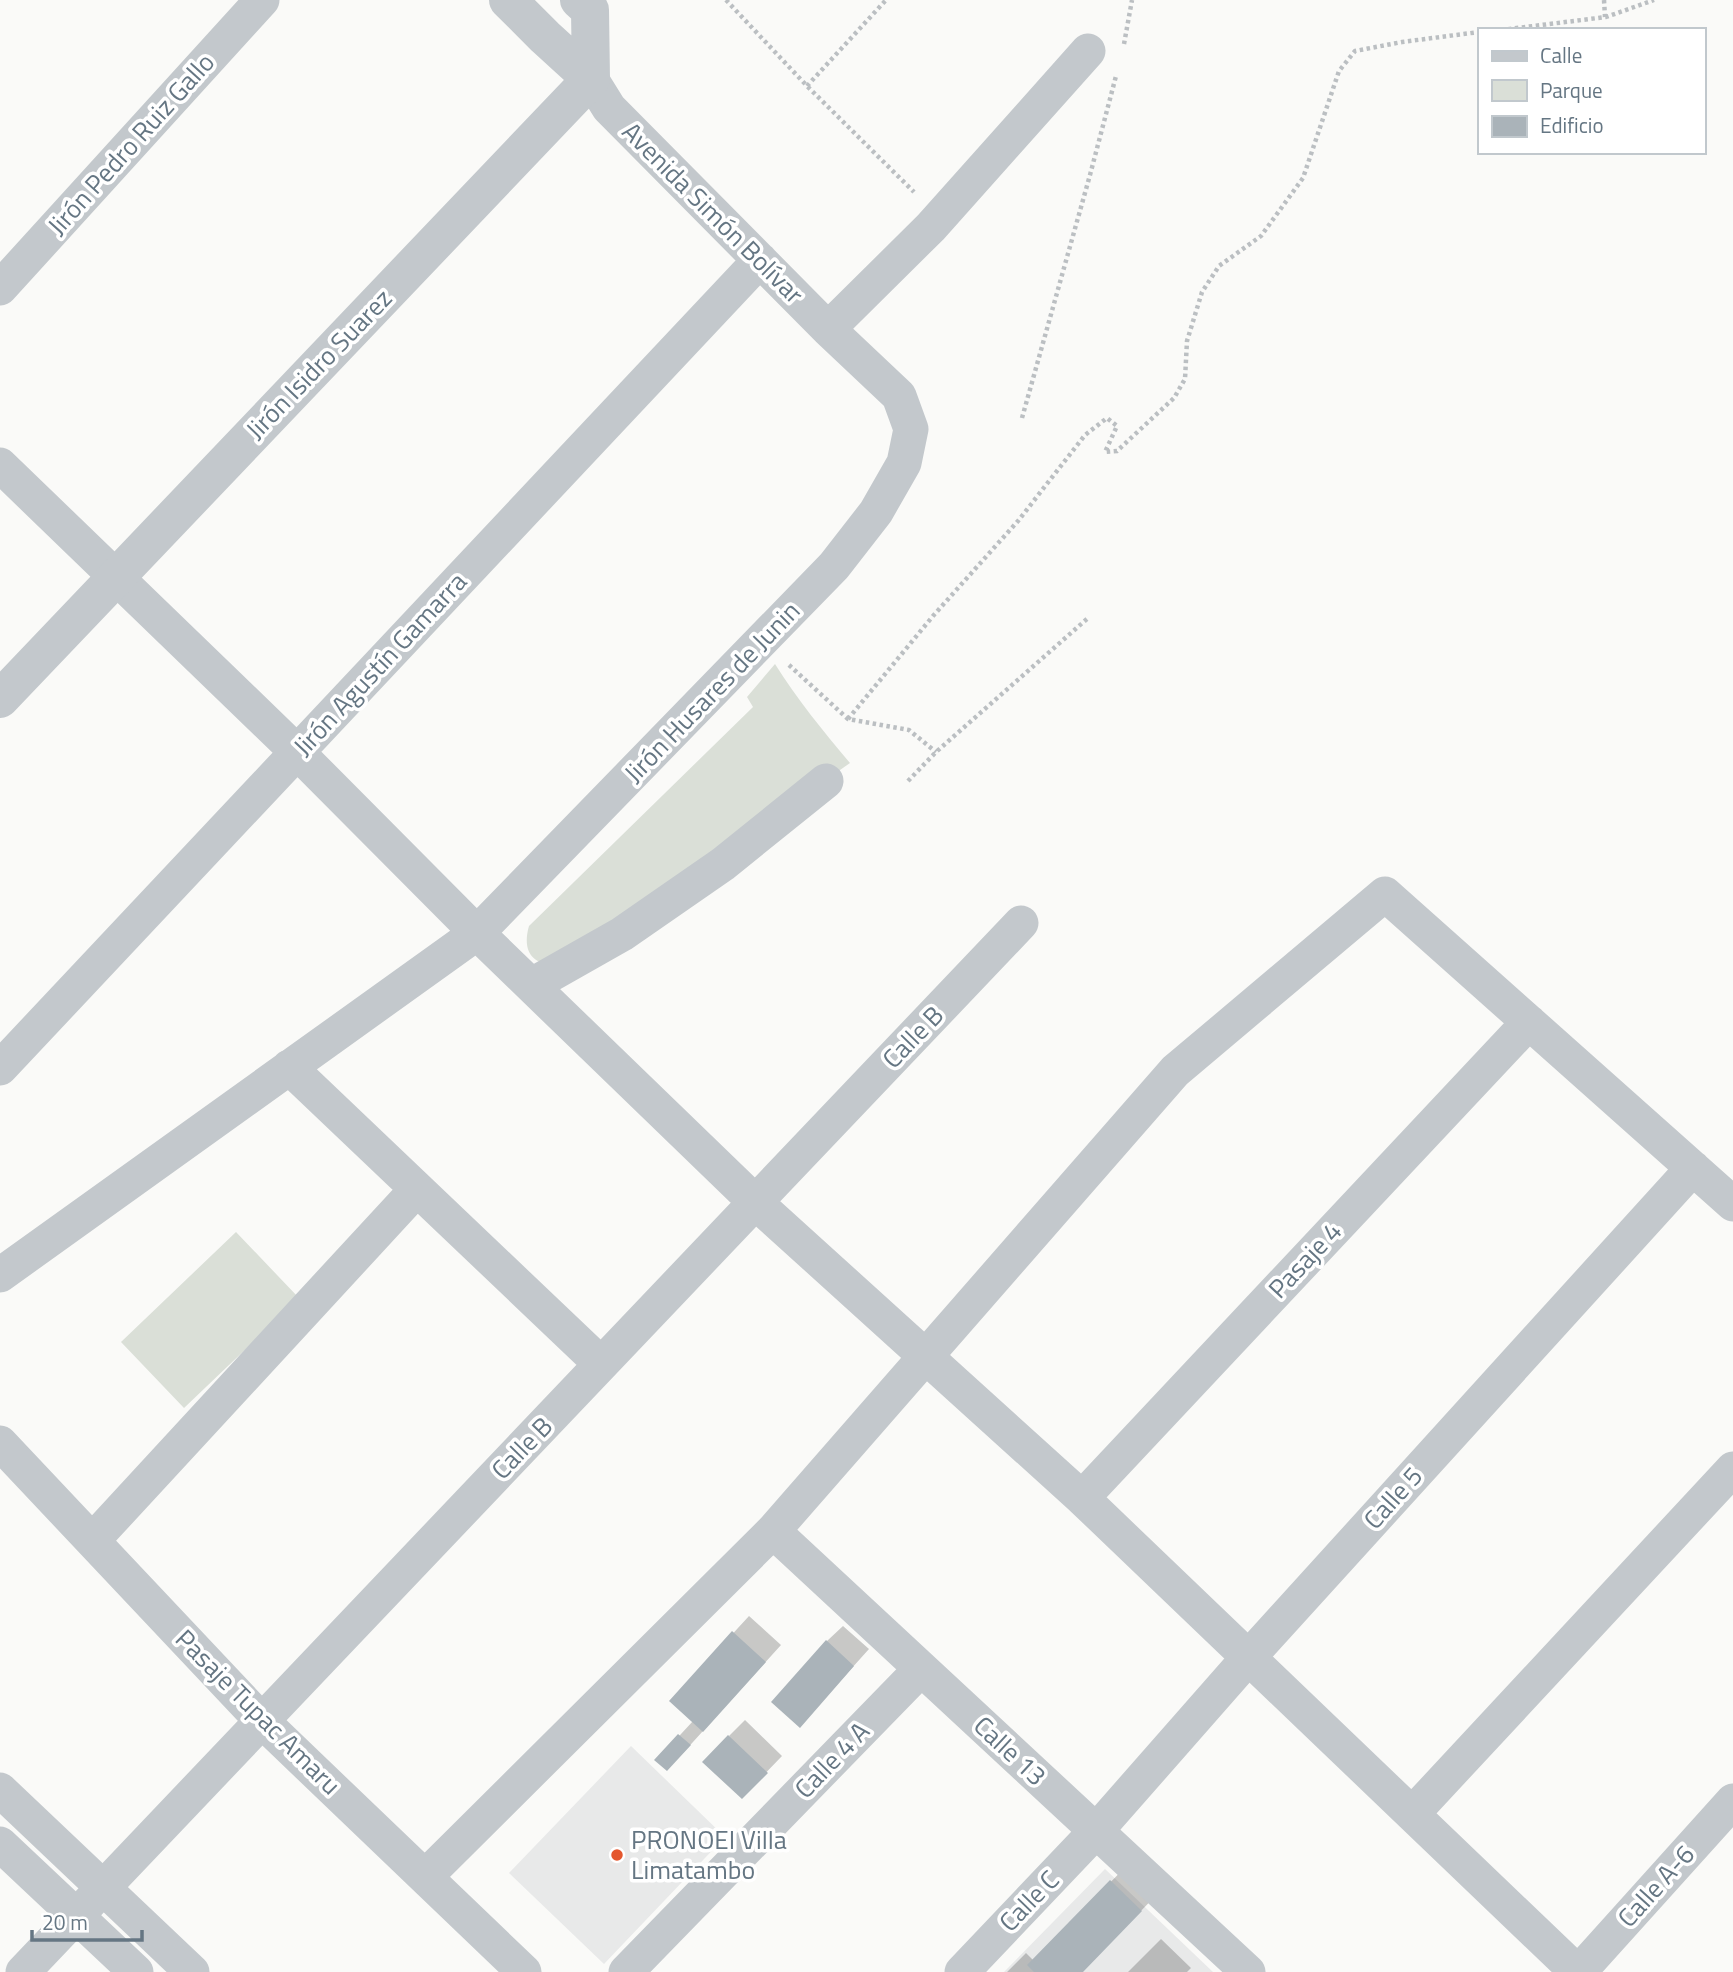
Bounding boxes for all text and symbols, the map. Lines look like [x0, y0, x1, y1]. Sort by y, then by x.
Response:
legend [1478, 28, 1705, 154]
text: Calle [1540, 39, 1582, 71]
street label: Jirón Pedro Ruiz Gallo [38, 44, 223, 243]
text: Parque [1540, 74, 1603, 106]
text: Edificio [1540, 109, 1604, 141]
street label: Avenida Simón Bolívar [614, 113, 813, 312]
street label: Jirón Isidro Suarez [237, 280, 401, 448]
street label: Jirón Agustín Gamarra [284, 563, 475, 764]
street label: Jirón Husares de Junin [615, 592, 809, 791]
street label: Calle B [873, 996, 952, 1077]
street label: Pasaje 4 [1259, 1213, 1350, 1307]
street label: Calle B [482, 1407, 561, 1488]
street label: Calle 5 [1354, 1458, 1431, 1538]
street label: Pasaje Tupac Amaru [167, 1620, 350, 1803]
street label: Calle 13 [965, 1707, 1056, 1795]
street label: Calle 4 A [785, 1712, 878, 1807]
place label: PRONOEI Villa Limatambo [631, 1820, 787, 1889]
street label: Calle A-6 [1608, 1836, 1703, 1936]
marker: PRONOEI Villa Limatambo [609, 1847, 625, 1863]
street label: Calle C [990, 1861, 1068, 1940]
scale bar [32, 1898, 142, 1942]
text: 20 m [42, 1906, 88, 1938]

